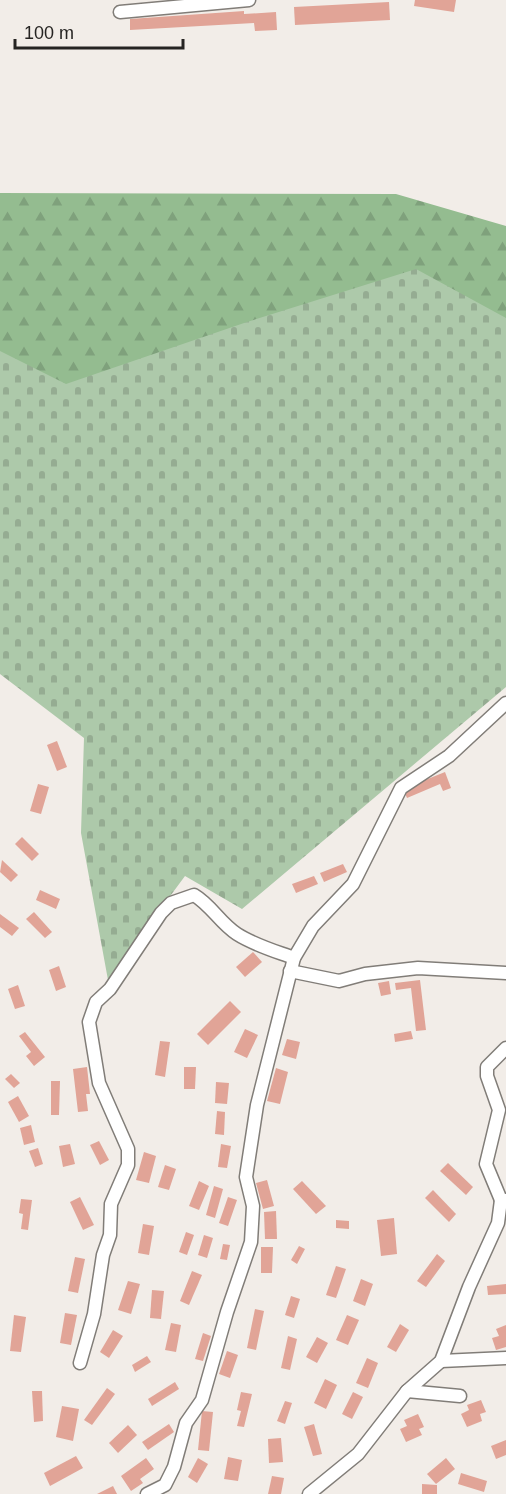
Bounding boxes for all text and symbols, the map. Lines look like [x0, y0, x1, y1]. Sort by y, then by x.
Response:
scale bar [15, 12, 183, 50]
text: 100 m [24, 23, 74, 43]

